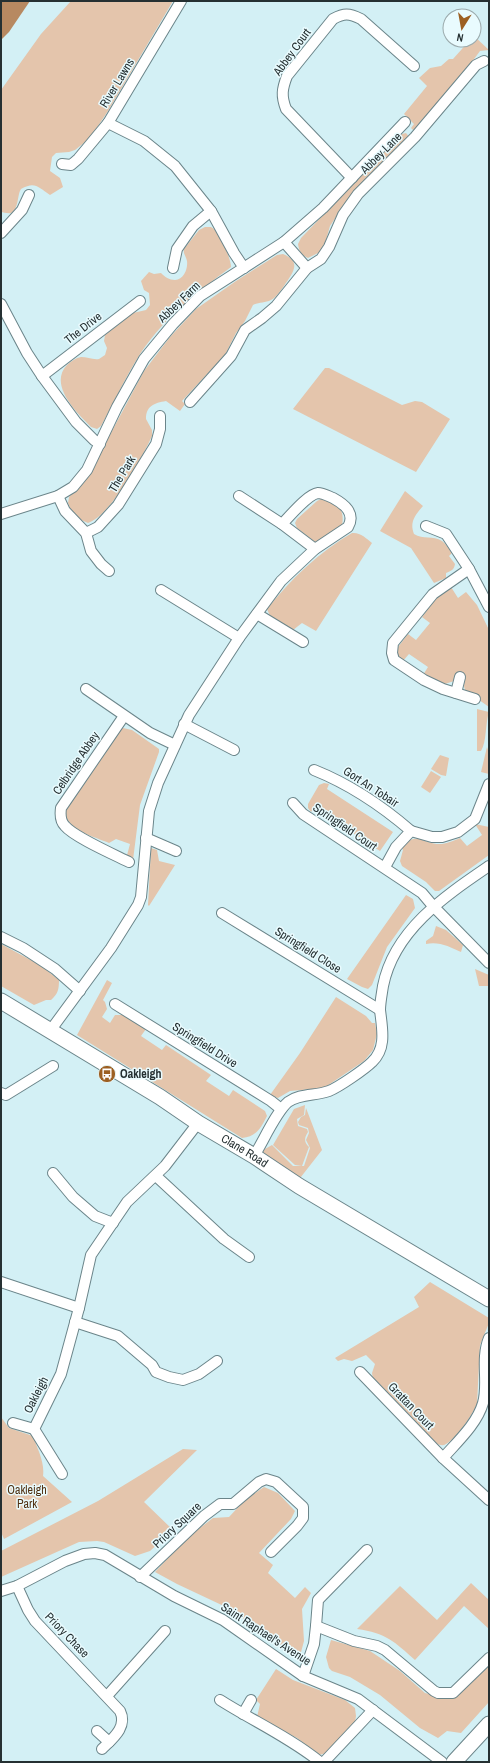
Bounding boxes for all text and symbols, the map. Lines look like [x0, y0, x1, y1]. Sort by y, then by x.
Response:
north arrow [442, 8, 482, 48]
street label: Abbey Court [269, 25, 315, 80]
text: N [456, 30, 465, 45]
street label: River Lawns [96, 55, 138, 111]
street label: Abbey Lane [356, 129, 405, 178]
street label: Abbey Farm [154, 278, 204, 327]
street label: The Drive [61, 308, 105, 348]
street label: The Park [105, 453, 139, 495]
street label: Celbridge Abbey [49, 728, 103, 798]
street label: Gort An Tobair [340, 763, 402, 811]
street label: Springfield Court [310, 800, 381, 855]
street label: Springfield Close [272, 923, 344, 977]
street label: Springfield Drive [169, 1019, 241, 1071]
bus stop icon: Oakleigh [97, 1064, 117, 1084]
place label: Oakleigh [120, 1066, 162, 1082]
street label: Clane Road [218, 1130, 271, 1171]
street label: Oakleigh [20, 1374, 52, 1416]
street label: Grattan Court [385, 1379, 438, 1433]
park label: Oakleigh Park [7, 1482, 47, 1512]
street label: Priory Square [149, 1498, 205, 1552]
street label: Saint Raphael's Avenue [218, 1599, 314, 1669]
street label: Priory Chase [41, 1609, 93, 1661]

